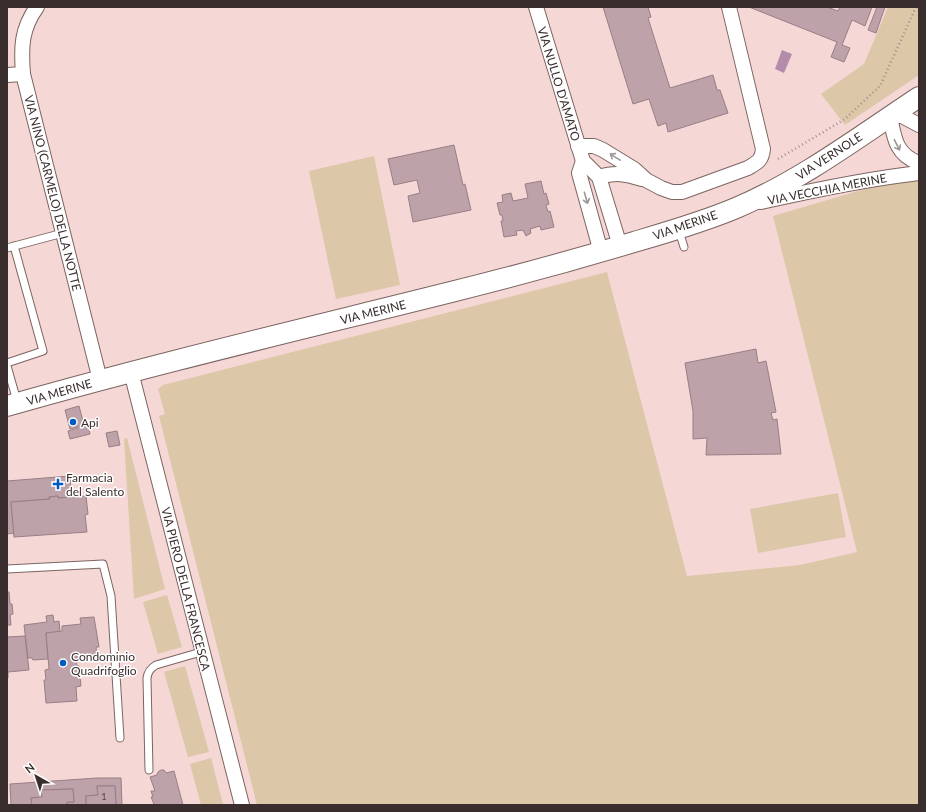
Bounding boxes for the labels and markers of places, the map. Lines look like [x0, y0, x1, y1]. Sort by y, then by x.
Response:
place label: Api [81, 415, 99, 430]
marker: Api [68, 417, 78, 427]
place label: Farmacia del Salento [66, 470, 124, 499]
marker: Farmacia del Salento [53, 479, 63, 489]
place label: Condominio Quadrifoglio [71, 649, 137, 678]
marker: Condominio Quadrifoglio [58, 658, 68, 668]

